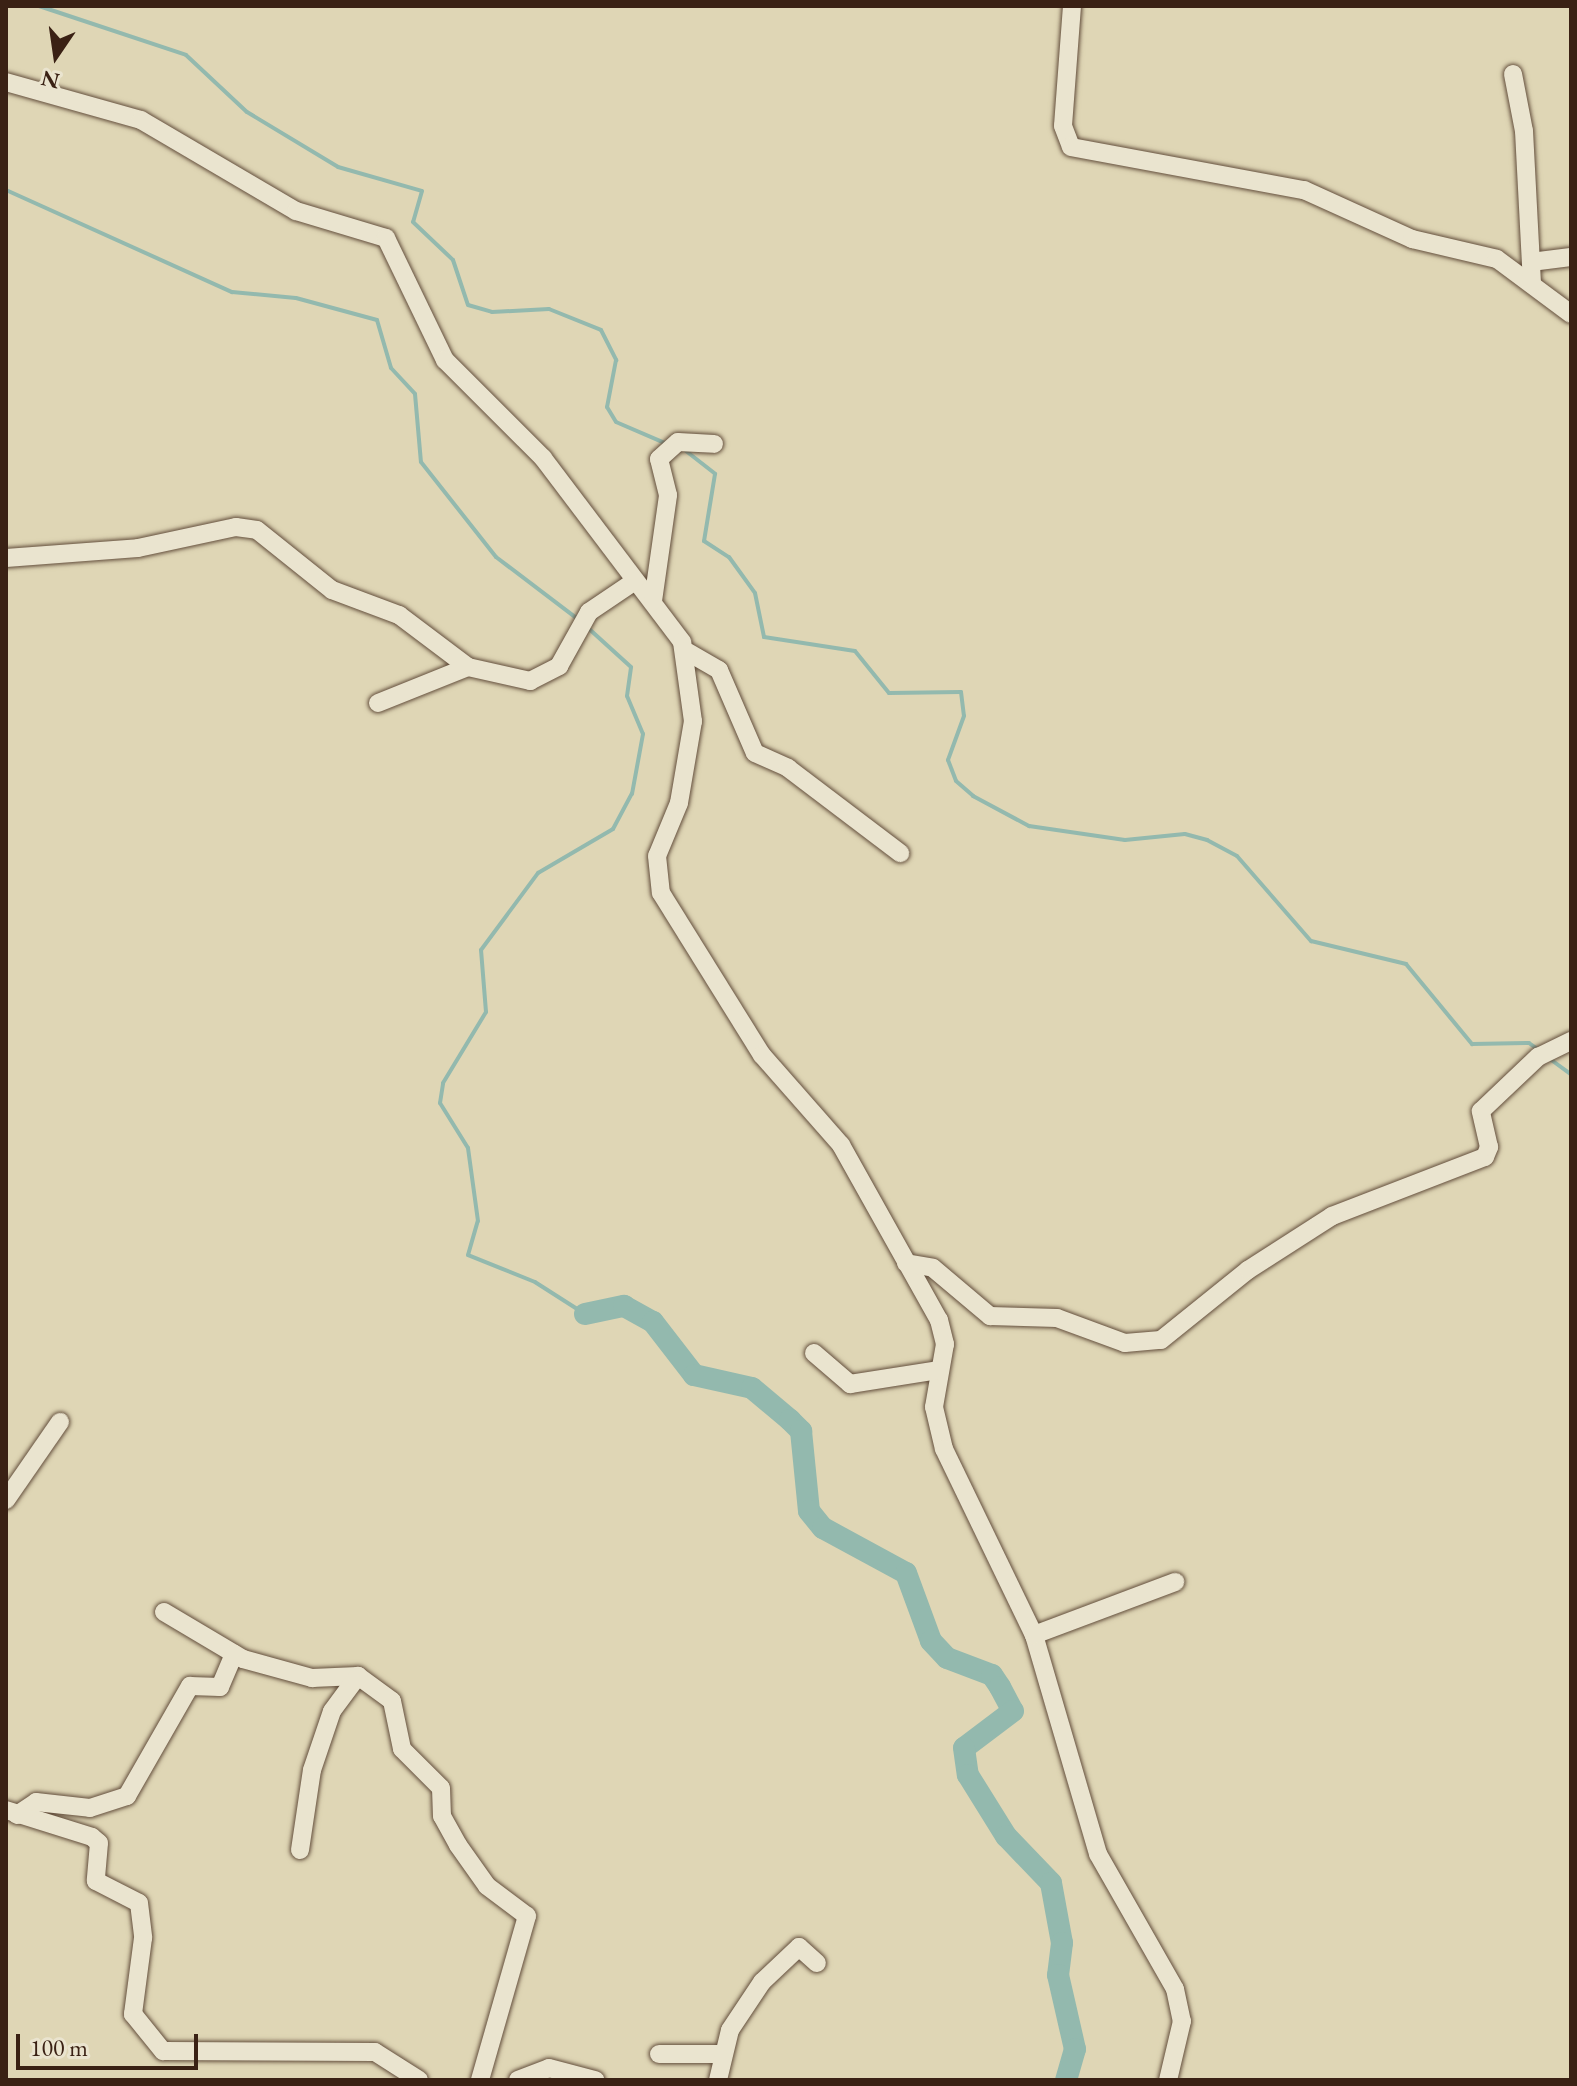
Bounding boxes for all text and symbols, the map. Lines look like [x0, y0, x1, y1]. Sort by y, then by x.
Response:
north arrow [16, 16, 96, 96]
text: N [39, 64, 62, 96]
scale bar [20, 2018, 202, 2068]
text: 100 m [30, 2032, 88, 2063]

